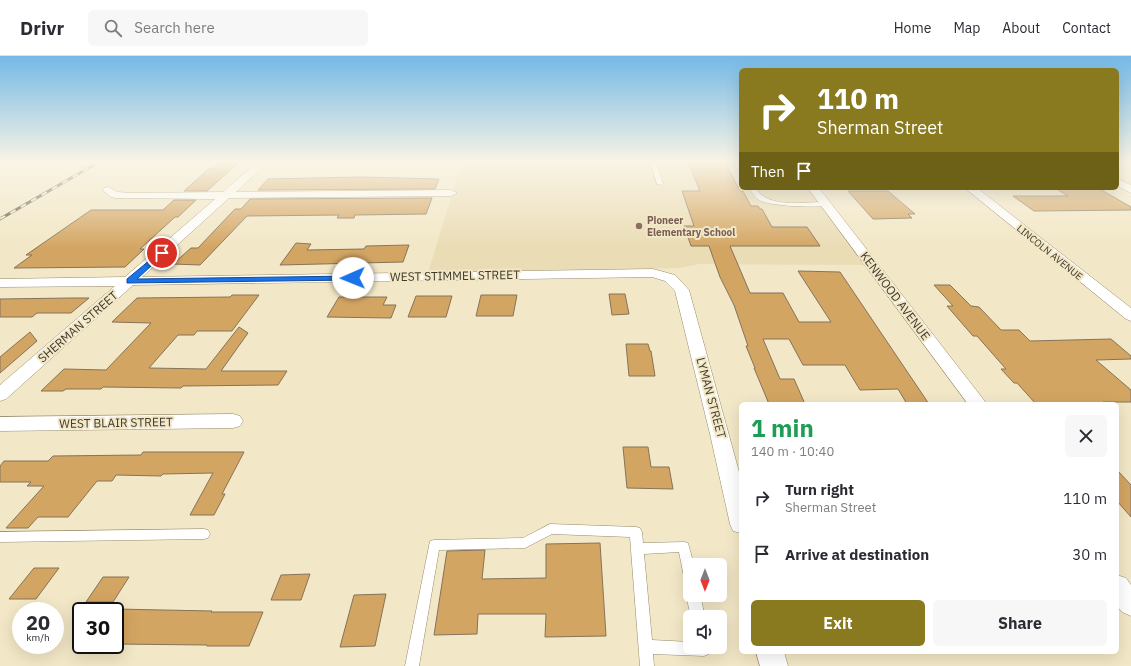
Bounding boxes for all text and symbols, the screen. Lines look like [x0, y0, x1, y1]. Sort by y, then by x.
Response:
search box [88, 10, 368, 46]
text: Drivr [20, 16, 64, 40]
icon: search [102, 17, 124, 39]
text: Search here [134, 18, 215, 37]
text: Home [894, 19, 931, 37]
text: Map [953, 19, 980, 37]
text: About [1002, 19, 1040, 37]
text: Contact [1062, 19, 1111, 37]
text: 110 m [817, 80, 899, 117]
icon: right [751, 84, 803, 136]
text: Sherman Street [817, 116, 943, 139]
icon: arrive [793, 160, 815, 182]
text: Then [751, 162, 785, 181]
place label: Pioneer Elementary School [647, 214, 735, 239]
marker: Pioneer Elementary School [634, 221, 644, 231]
street label: LINCOLN AVENUE [1014, 222, 1085, 283]
pin [145, 236, 179, 270]
icon: arrive [151, 242, 173, 264]
street label: KENWOOD AVENUE [857, 249, 934, 343]
position arrow [332, 257, 374, 299]
street label: WEST STIMMEL STREET [390, 267, 520, 284]
street label: SHERMAN STREET [35, 288, 121, 365]
street label: LYMAN STREET [693, 356, 730, 440]
text: 1 min [751, 412, 814, 444]
street label: WEST BLAIR STREET [59, 414, 173, 431]
button: close [1065, 415, 1107, 457]
text: 140 m · 10:40 [751, 443, 834, 460]
text: Turn right [785, 480, 854, 499]
icon: right [751, 487, 773, 509]
text: 110 m [1063, 489, 1107, 508]
text: Sherman Street [785, 499, 876, 516]
icon: arrive [751, 543, 773, 565]
text: Arrive at destination [785, 545, 929, 564]
text: 30 m [1072, 545, 1107, 564]
north arrow [683, 558, 727, 602]
map controls [683, 558, 727, 654]
button: Exit [751, 600, 925, 646]
button: Share [933, 600, 1107, 646]
speed limit sign: 30 [72, 602, 124, 654]
text: 20 [26, 609, 50, 636]
button: sound [683, 610, 727, 654]
text: km/h [26, 631, 50, 644]

